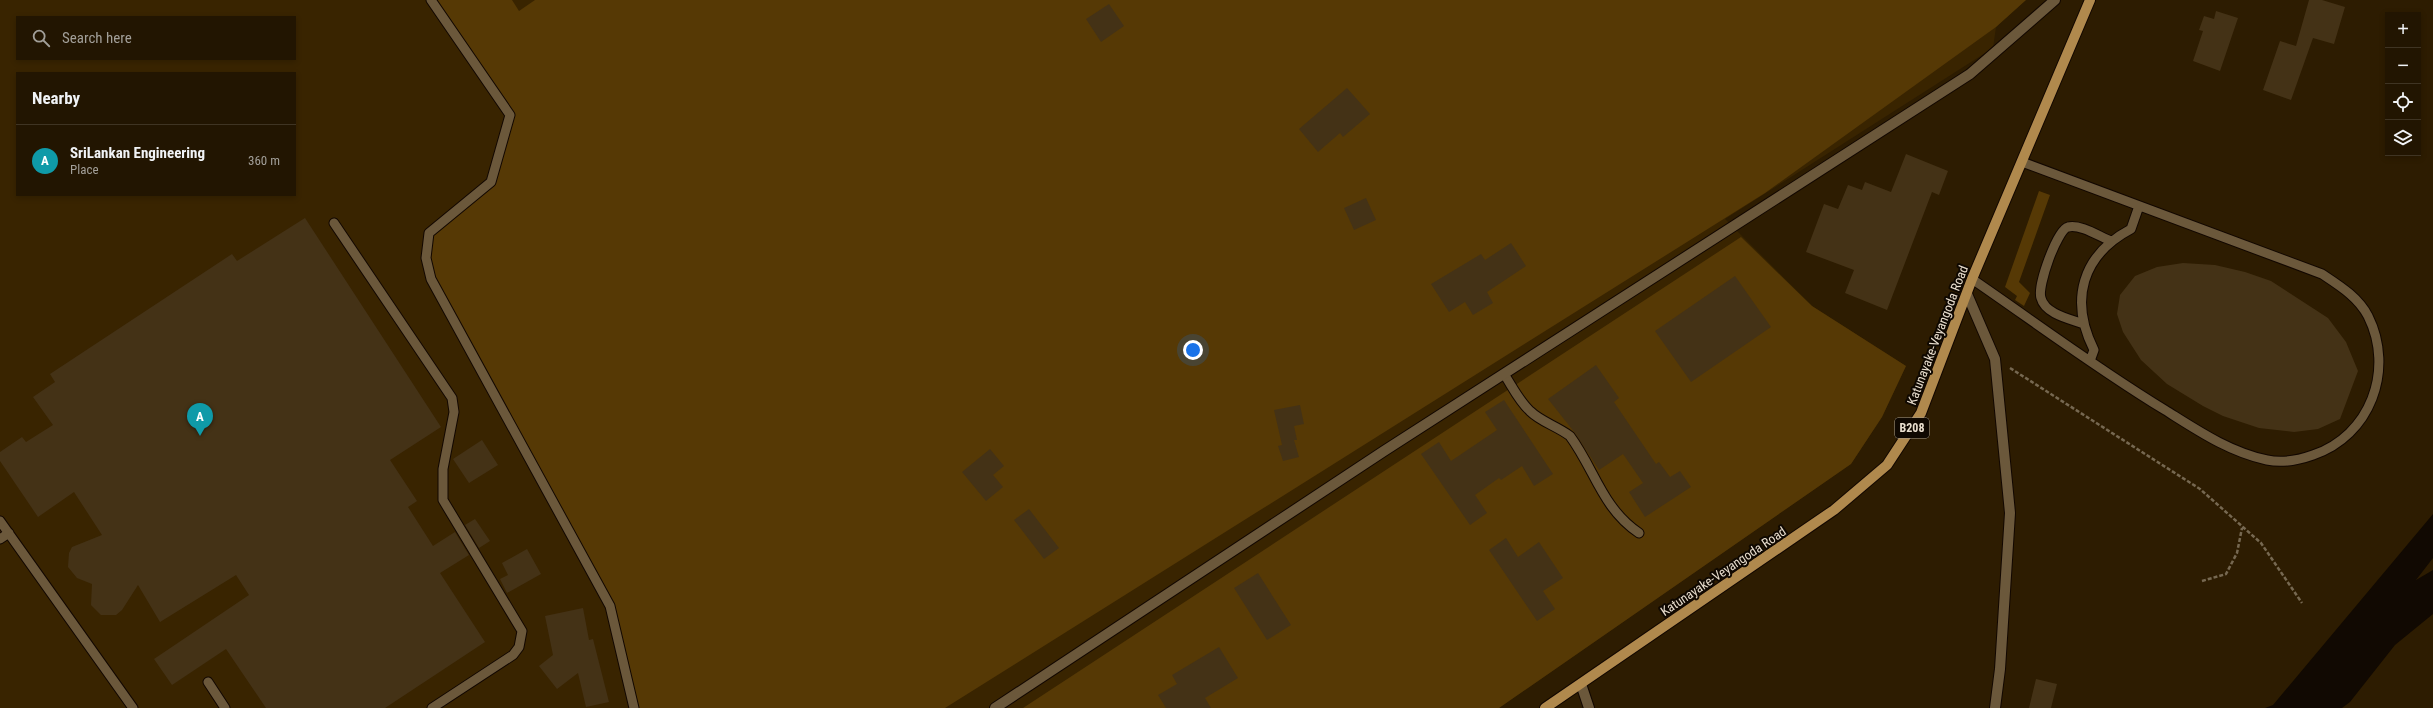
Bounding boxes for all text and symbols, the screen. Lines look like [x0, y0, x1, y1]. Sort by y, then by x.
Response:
map controls [2385, 12, 2421, 156]
button: + [2385, 12, 2421, 48]
search box [16, 16, 296, 60]
icon: search [30, 27, 52, 49]
text: Search here [62, 29, 132, 47]
button: − [2385, 48, 2421, 84]
button: locate [2385, 84, 2421, 120]
text: Nearby [32, 88, 80, 108]
button: layers [2385, 120, 2421, 156]
text: SriLankan Engineering [70, 144, 205, 162]
text: A [41, 153, 49, 168]
text: 360 m [248, 153, 280, 168]
text: Place [70, 162, 99, 177]
street label: Katunayake-Veyangoda Road [1904, 263, 1971, 407]
your location [1183, 340, 1203, 360]
pin: A [187, 403, 213, 436]
road number: B208 [1895, 418, 1929, 438]
street label: Katunayake-Veyangoda Road [1658, 524, 1789, 619]

